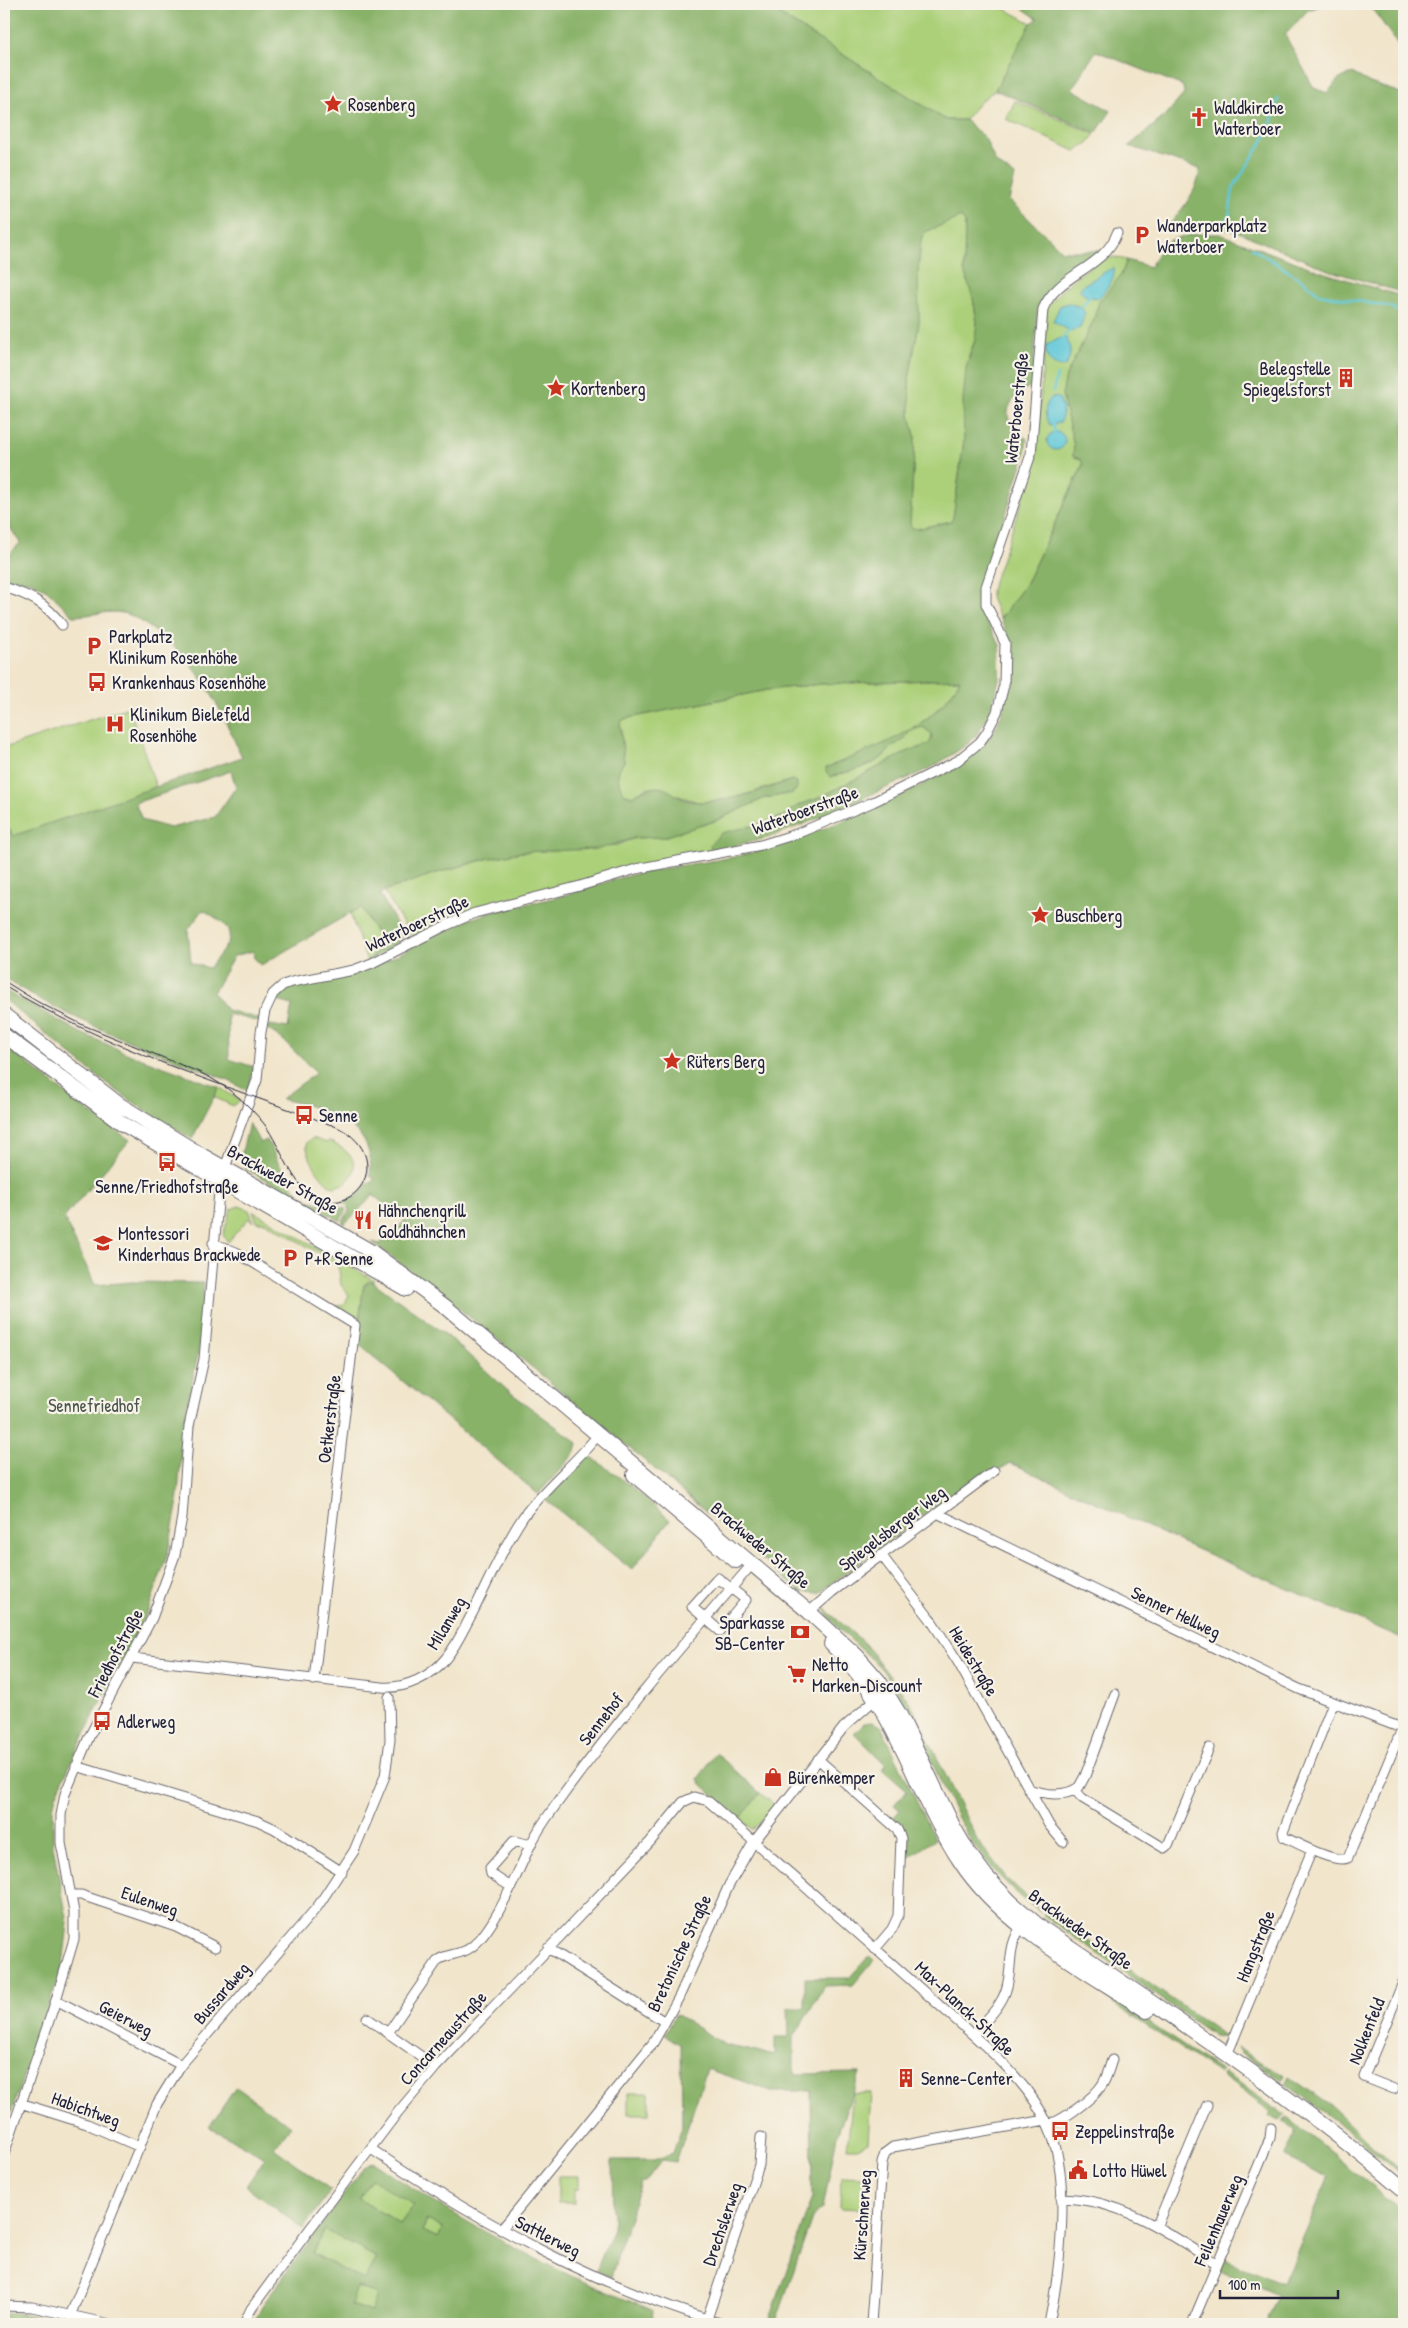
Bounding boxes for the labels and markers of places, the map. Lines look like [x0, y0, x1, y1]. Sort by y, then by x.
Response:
place label: Rosenberg [348, 92, 415, 117]
place icon: Rosenberg [322, 93, 344, 115]
place label: Waldkirche Waterboer [1214, 95, 1284, 141]
church icon: Waldkirche Waterboer [1188, 106, 1210, 128]
place label: Wanderparkplatz Waterboer [1157, 213, 1267, 259]
parking icon: Wanderparkplatz Waterboer [1131, 224, 1153, 246]
place label: Belegstelle Spiegelsforst [1243, 356, 1332, 402]
building icon: Belegstelle Spiegelsforst [1335, 367, 1357, 389]
place label: Kortenberg [571, 376, 646, 401]
place icon: Kortenberg [545, 377, 567, 399]
place label: Parkplatz Klinikum Rosenhöhe [109, 624, 238, 670]
parking icon: Parkplatz Klinikum Rosenhöhe [83, 635, 105, 657]
place label: Krankenhaus Rosenhöhe [112, 670, 266, 695]
bus stop icon: Krankenhaus Rosenhöhe [86, 671, 108, 693]
place label: Klinikum Bielefeld Rosenhöhe [130, 702, 249, 748]
hospital icon: Klinikum Bielefeld Rosenhöhe [104, 713, 126, 735]
place label: Buschberg [1055, 903, 1122, 928]
place icon: Buschberg [1029, 904, 1051, 926]
place label: Rüters Berg [687, 1049, 765, 1074]
place icon: Rüters Berg [661, 1050, 683, 1072]
place label: Senne [319, 1103, 358, 1128]
bus stop icon: Senne [293, 1104, 315, 1126]
bus stop icon: Senne/Friedhofstraße [156, 1151, 178, 1173]
place label: Senne/Friedhofstraße [95, 1174, 239, 1199]
place label: Hähnchengrill Goldhähnchen [378, 1198, 466, 1244]
restaurant icon: Hähnchengrill Goldhähnchen [352, 1209, 374, 1231]
place label: Montessori Kinderhaus Brackwede [118, 1221, 261, 1267]
school or university icon: Montessori Kinderhaus Brackwede [92, 1232, 114, 1254]
place label: P+R Senne [305, 1246, 373, 1271]
parking icon: P+R Senne [279, 1247, 301, 1269]
place label: Sparkasse SB-Center [715, 1610, 785, 1656]
bank icon: Sparkasse SB-Center [789, 1621, 811, 1643]
place label: Netto Marken-Discount [812, 1652, 923, 1698]
supermarket icon: Netto Marken-Discount [786, 1663, 808, 1685]
place label: Adlerweg [117, 1709, 175, 1734]
bus stop icon: Adlerweg [91, 1710, 113, 1732]
place label: Bürenkemper [788, 1765, 875, 1790]
shop icon: Bürenkemper [762, 1766, 784, 1788]
place label: Senne-Center [921, 2066, 1013, 2091]
building icon: Senne-Center [895, 2067, 917, 2089]
place label: Zeppelinstraße [1075, 2119, 1175, 2144]
bus stop icon: Zeppelinstraße [1049, 2120, 1071, 2142]
place label: Lotto Hüwel [1093, 2158, 1167, 2183]
public building icon: Lotto Hüwel [1067, 2159, 1089, 2181]

